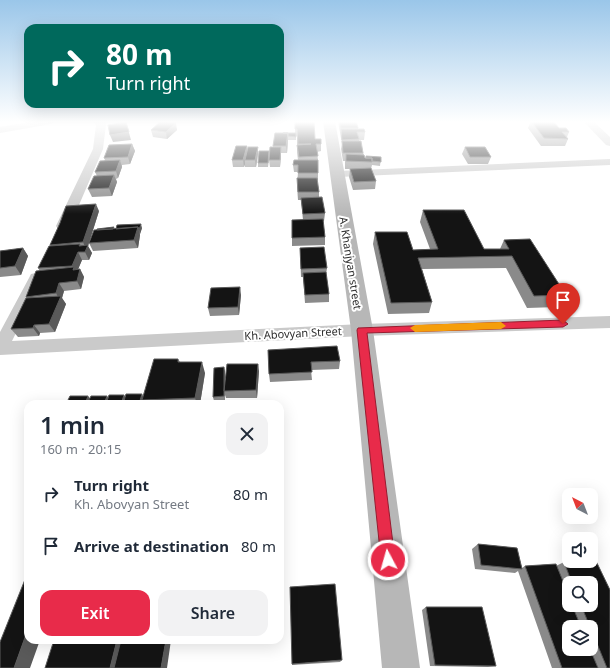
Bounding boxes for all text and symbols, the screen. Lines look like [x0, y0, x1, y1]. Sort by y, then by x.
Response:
text: 80 m [106, 35, 173, 73]
icon: right [40, 40, 92, 92]
text: Turn right [106, 71, 190, 95]
street label: A. Khanjyan street [336, 216, 366, 310]
pin [546, 283, 580, 324]
icon: arrive [552, 289, 574, 311]
street label: Kh. Abovyan Street [244, 323, 342, 343]
text: 1 min [40, 408, 105, 441]
button: close [226, 413, 268, 455]
text: 160 m · 20:15 [40, 440, 121, 458]
text: Turn right [74, 475, 149, 495]
icon: right [40, 483, 62, 505]
text: 80 m [233, 484, 268, 504]
north arrow [562, 488, 598, 524]
map controls [562, 488, 598, 656]
text: Kh. Abovyan Street [74, 495, 189, 513]
button: sound [562, 532, 598, 568]
icon: arrive [40, 535, 62, 557]
text: Arrive at destination [74, 536, 229, 556]
text: 80 m [241, 536, 276, 556]
position arrow [367, 539, 409, 581]
button: search [562, 576, 598, 612]
button: Exit [40, 590, 150, 636]
button: Share [158, 590, 268, 636]
button: layers [562, 620, 598, 656]

